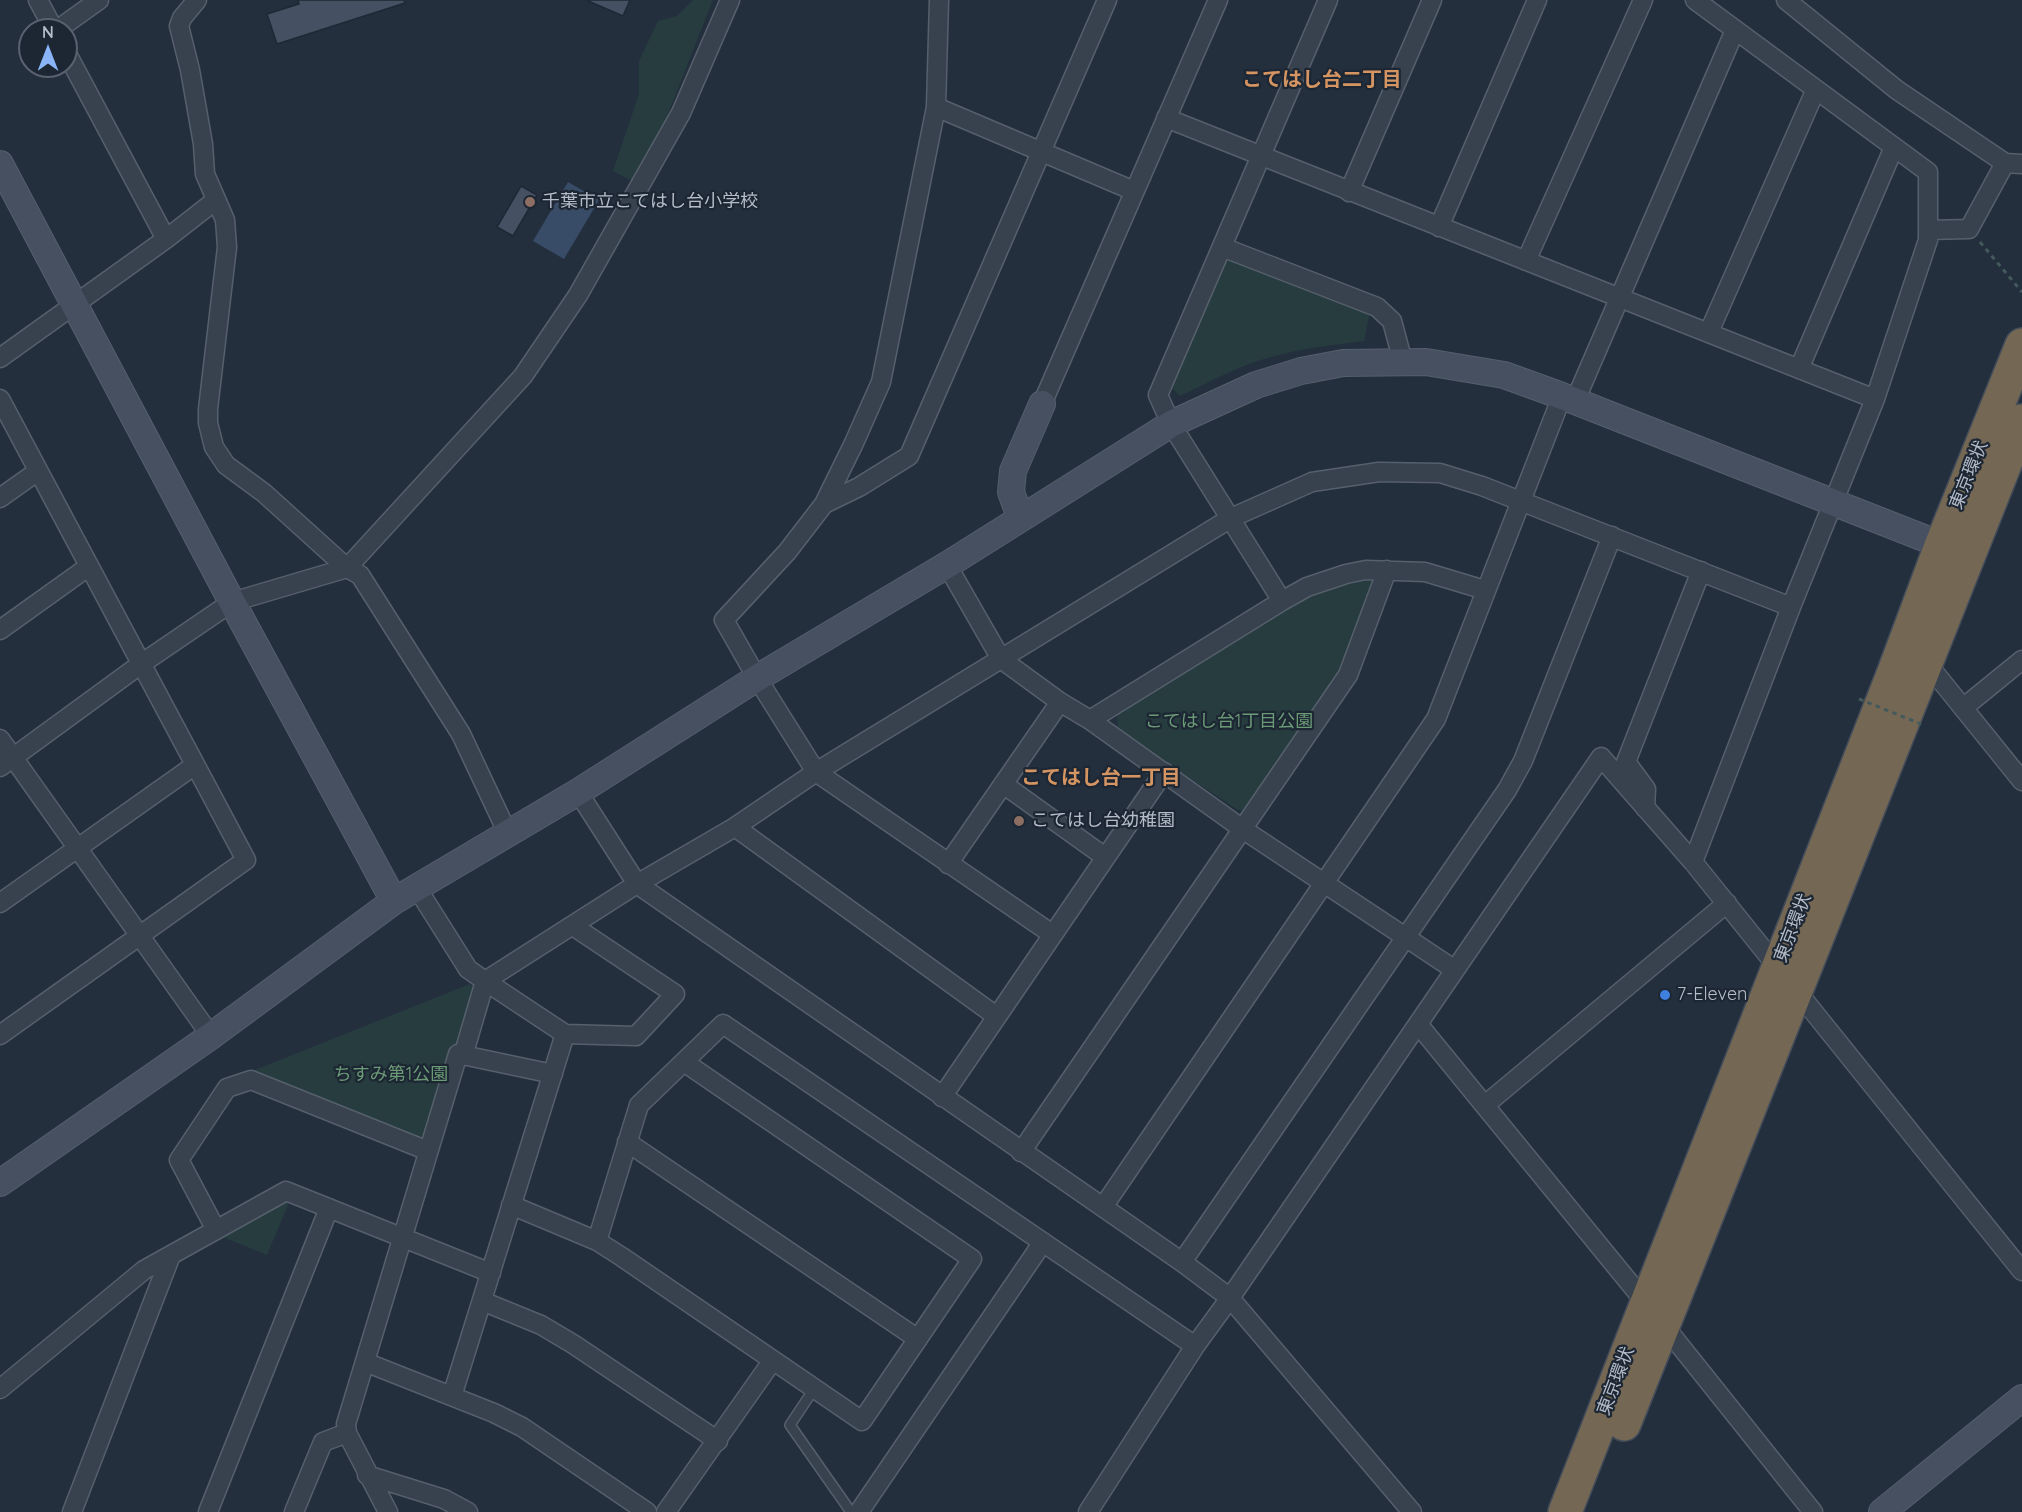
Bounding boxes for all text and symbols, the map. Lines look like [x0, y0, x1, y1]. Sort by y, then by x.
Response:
north arrow [18, 18, 78, 78]
text: N [42, 22, 54, 42]
district label: こてはし台二丁目 [1242, 68, 1402, 92]
place label: 千葉市立こてはし台小学校 [542, 191, 758, 213]
marker: 千葉市立こてはし台小学校 [523, 195, 537, 209]
street label: 東京環状 [1946, 438, 1992, 512]
park label: こてはし台1丁目公園 [1145, 711, 1313, 733]
district label: こてはし台一丁目 [1021, 766, 1181, 790]
place label: こてはし台幼稚園 [1031, 810, 1175, 832]
marker: こてはし台幼稚園 [1012, 814, 1026, 828]
street label: 東京環状 [1770, 891, 1816, 965]
place label: 7-Eleven [1677, 984, 1748, 1006]
marker: 7-Eleven [1658, 988, 1672, 1002]
park label: ちすみ第1公園 [334, 1064, 448, 1086]
street label: 東京環状 [1593, 1344, 1639, 1418]

